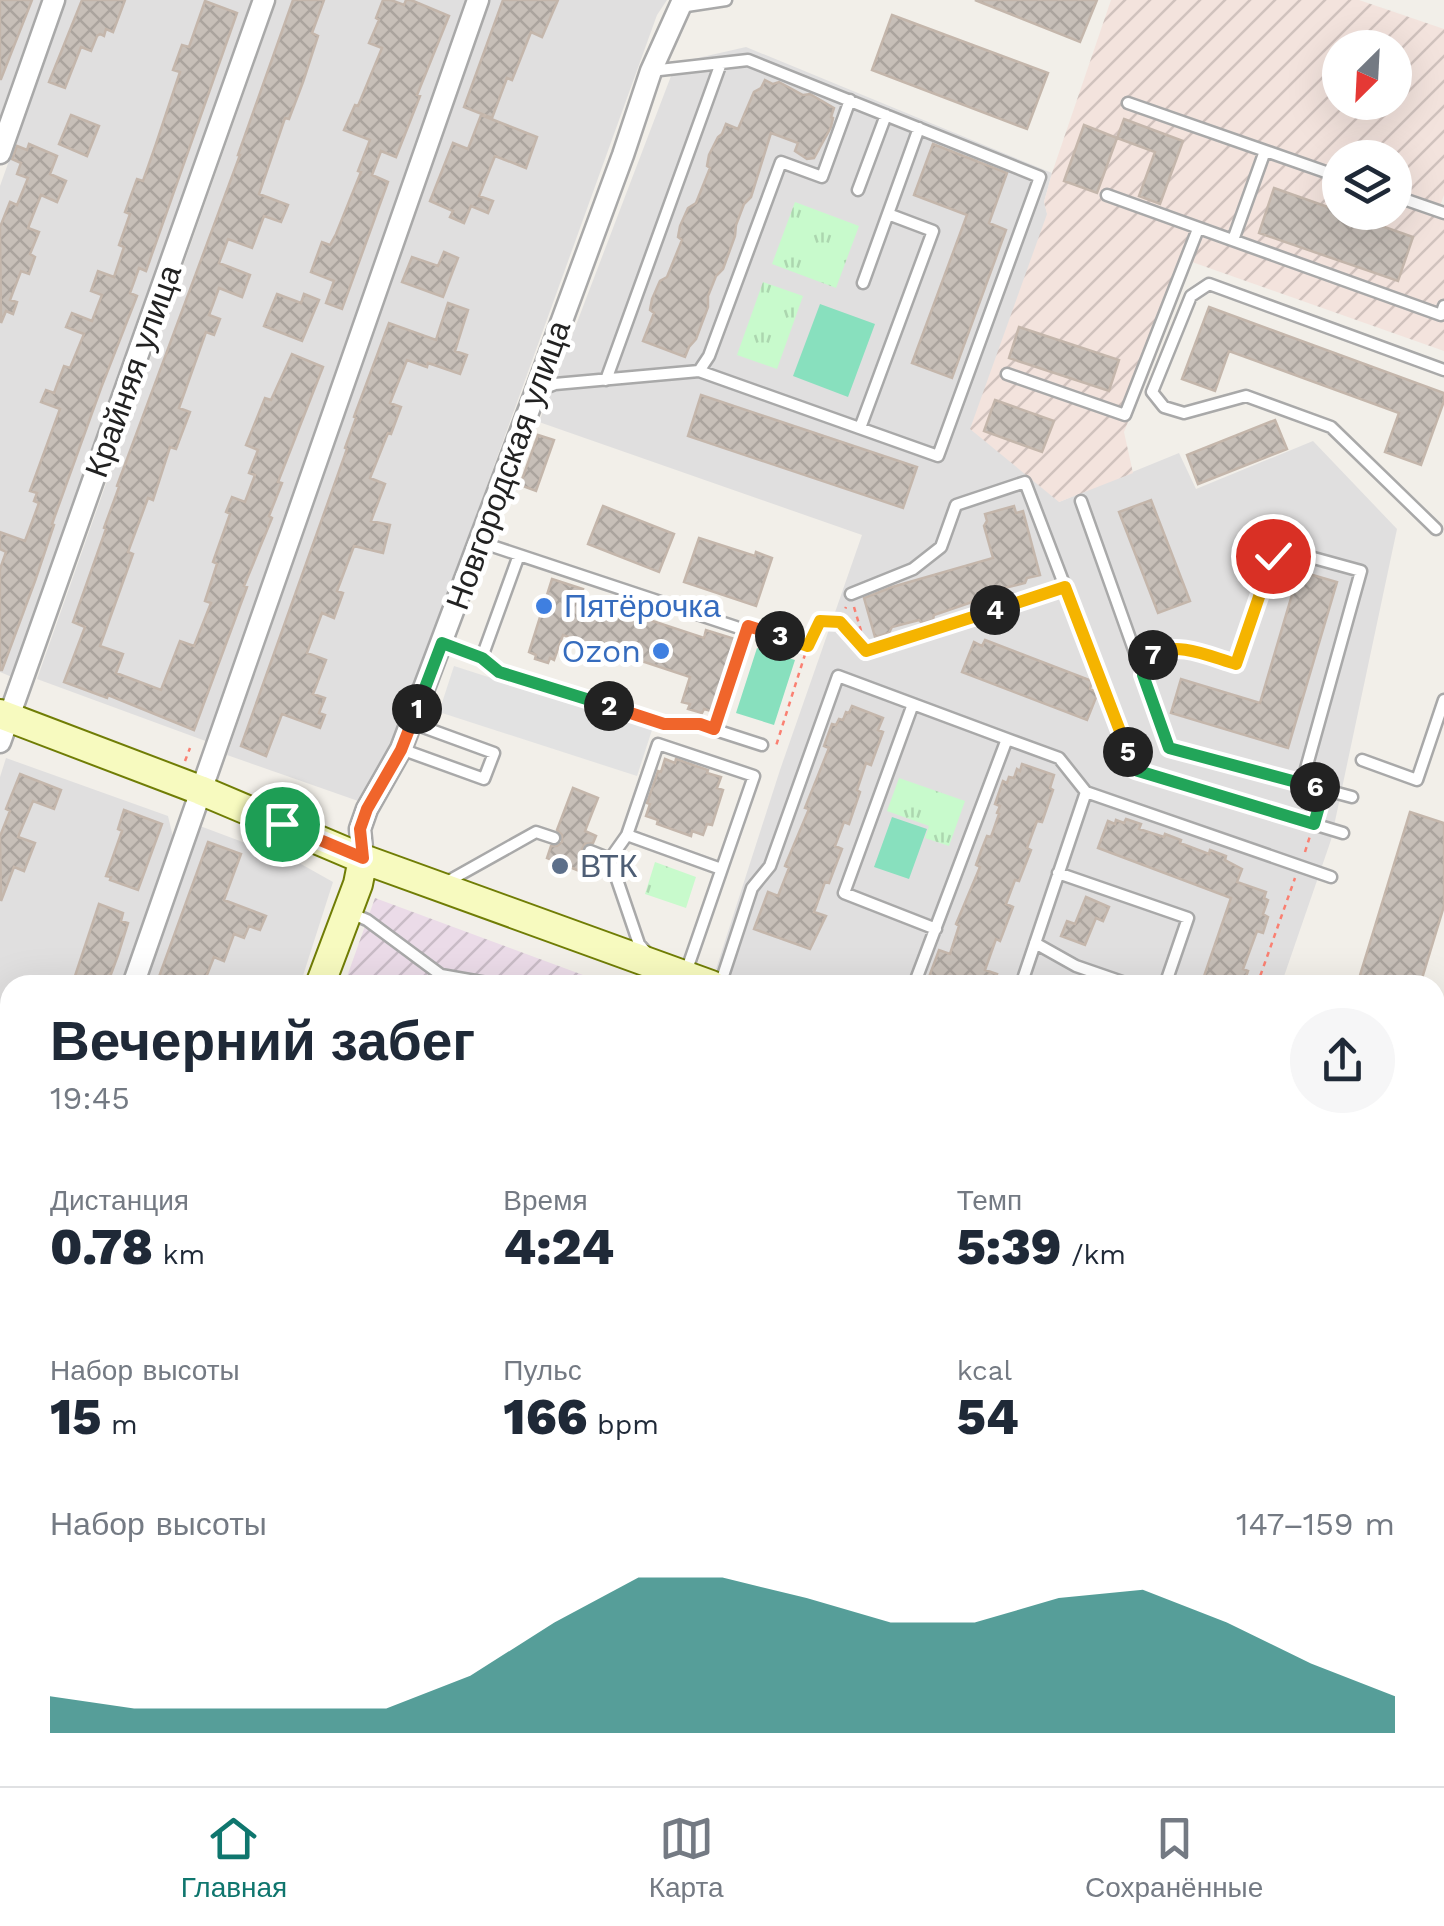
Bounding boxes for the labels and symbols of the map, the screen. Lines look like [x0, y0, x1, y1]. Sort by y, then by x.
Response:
north arrow [1322, 30, 1412, 120]
street label: Крайняя улица [77, 259, 189, 482]
street label: Новгородская улица [438, 315, 578, 615]
pin [1231, 514, 1316, 599]
pin: 4 [970, 585, 1020, 635]
place label: Пятёрочка [564, 587, 721, 625]
marker: Пятёрочка [533, 595, 555, 617]
pin: 3 [755, 611, 805, 661]
pin: 7 [1128, 630, 1178, 680]
place label: Ozon [561, 632, 641, 670]
marker: Ozon [650, 640, 672, 662]
pin: 2 [584, 681, 634, 731]
pin: 1 [392, 684, 442, 734]
pin: 5 [1103, 727, 1153, 777]
pin: 6 [1290, 762, 1340, 812]
pin [240, 782, 325, 867]
place label: ВТК [580, 847, 638, 885]
marker: ВТК [549, 855, 571, 877]

